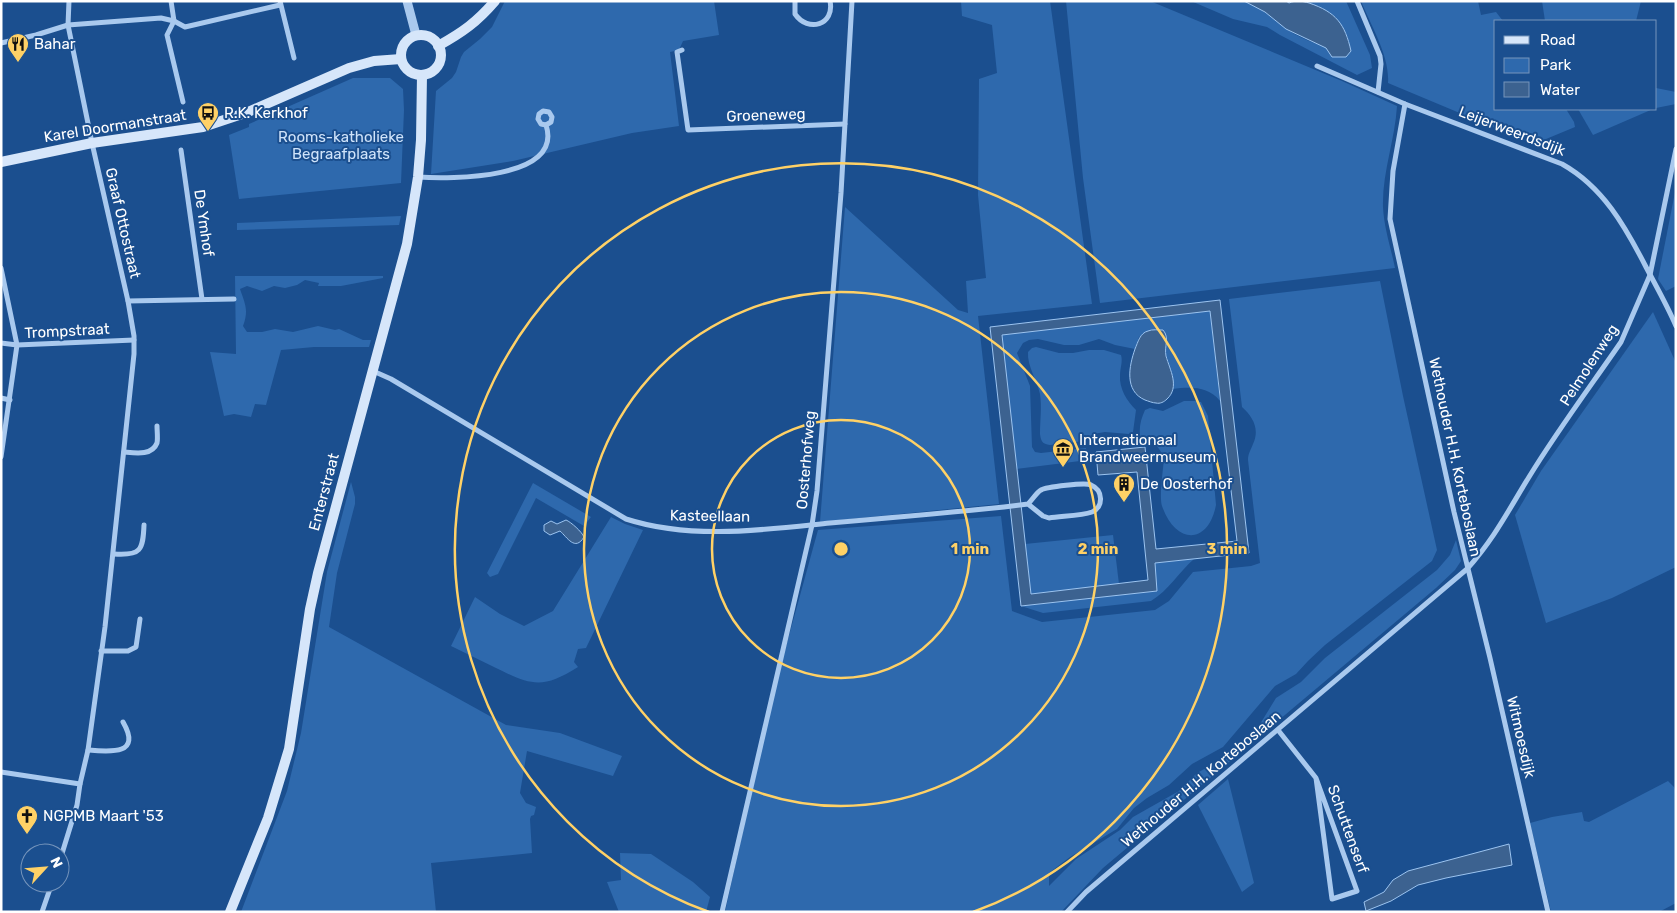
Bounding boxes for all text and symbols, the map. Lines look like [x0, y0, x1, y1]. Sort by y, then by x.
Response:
legend [1494, 20, 1657, 110]
text: Road [1540, 31, 1576, 49]
restaurant icon: Bahar [6, 32, 30, 63]
place label: Bahar [34, 35, 76, 53]
text: Park [1540, 56, 1571, 74]
text: Water [1540, 81, 1580, 99]
bus stop icon: R.K. Kerkhof [196, 101, 220, 132]
street label: Leijerweerdsdijk [1456, 102, 1568, 160]
place label: R.K. Kerkhof [224, 104, 308, 122]
street label: Groeneweg [726, 105, 806, 125]
street label: Karel Doormanstraat [43, 106, 188, 146]
park label: Rooms-katholieke Begraafplaats [278, 128, 404, 163]
street label: Graaf Ottostraat [101, 166, 145, 280]
street label: De Ymhof [190, 188, 218, 258]
street label: Trompstraat [24, 320, 110, 342]
street label: Pelmolenweg [1556, 321, 1622, 409]
street label: Wethouder H.H. Korteboslaan [1425, 356, 1485, 558]
street label: Oosterhofweg [793, 410, 819, 510]
place label: Internationaal Brandweermuseum [1079, 431, 1216, 466]
museum icon: Internationaal Brandweermuseum [1051, 437, 1075, 468]
street label: Enterstraat [305, 451, 343, 533]
building icon: De Oosterhof [1112, 472, 1136, 503]
place label: De Oosterhof [1140, 475, 1232, 493]
street label: Kasteellaan [670, 506, 750, 526]
centre of rings [832, 540, 850, 558]
text: 1 min [951, 540, 989, 558]
text: 2 min [1078, 540, 1118, 558]
text: 3 min [1207, 540, 1247, 558]
street label: Witmoesdijk [1503, 694, 1539, 780]
street label: Wethouder H.H. Korteboslaan [1117, 707, 1285, 851]
street label: Schuttenserf [1324, 782, 1372, 876]
church icon: NGPMB Maart '53 [15, 804, 39, 835]
place label: NGPMB Maart '53 [43, 807, 164, 825]
north arrow [20, 843, 70, 893]
text: N [46, 854, 66, 871]

